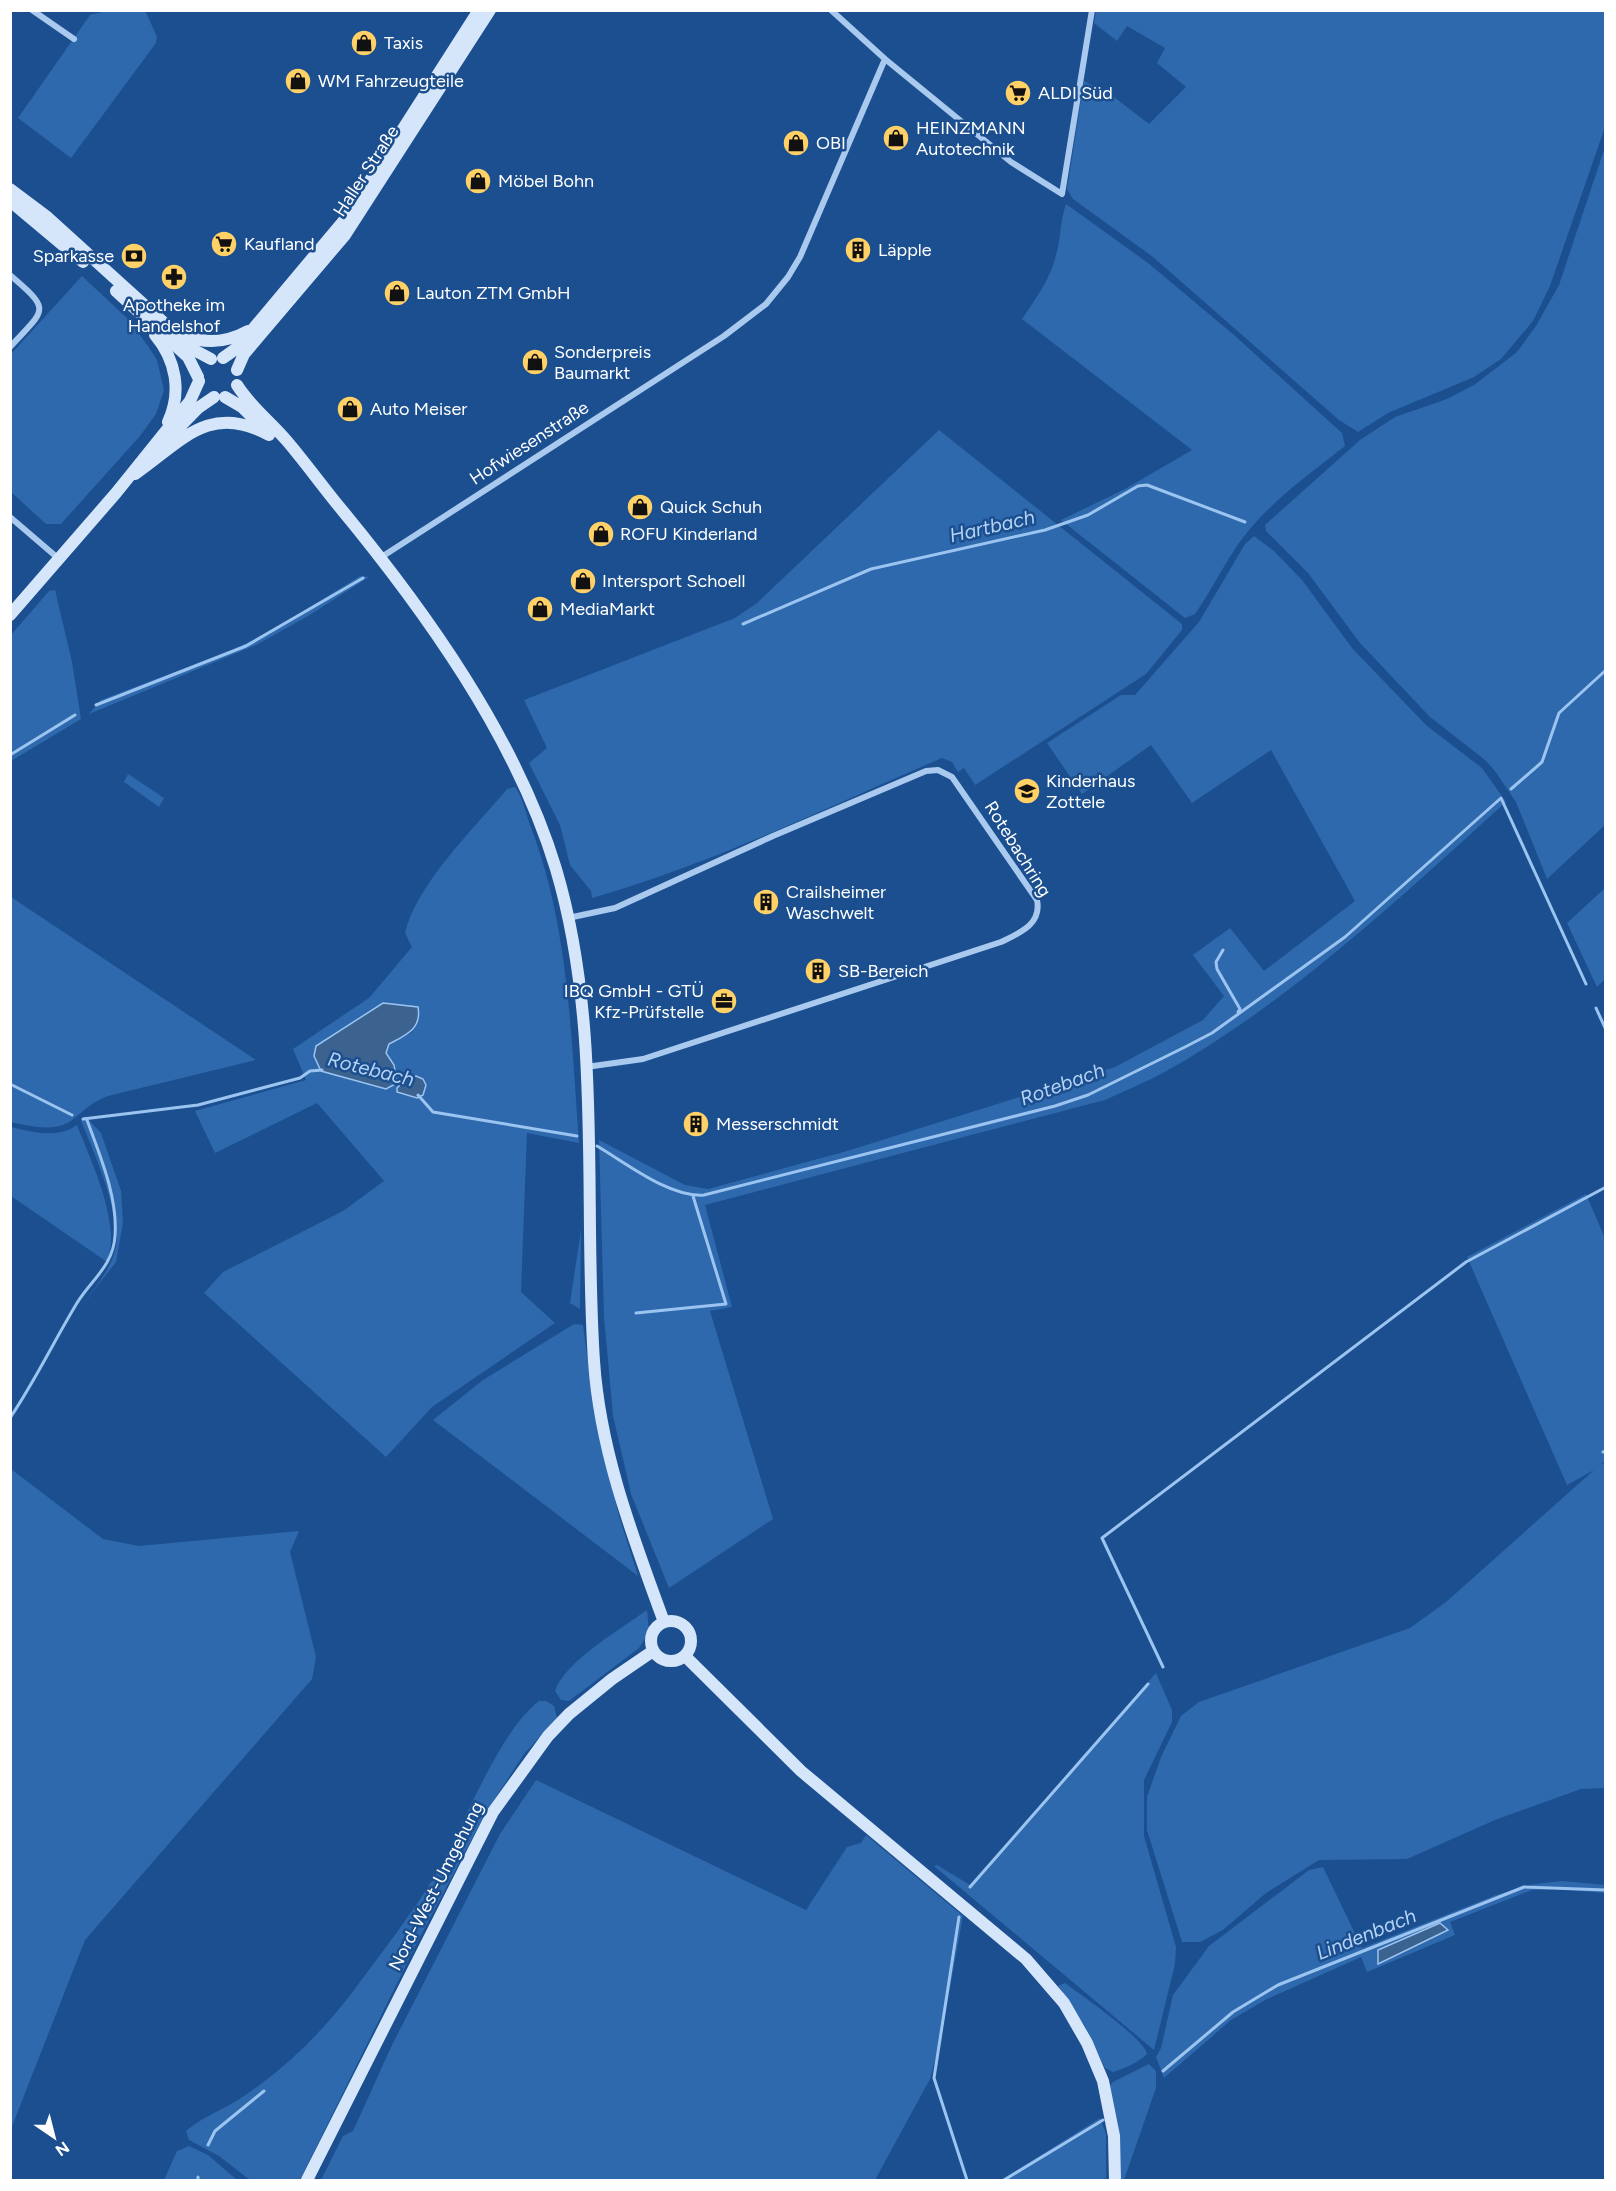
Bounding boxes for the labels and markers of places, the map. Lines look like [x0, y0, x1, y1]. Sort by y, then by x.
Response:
shop icon: Taxis [349, 28, 379, 58]
place label: Taxis [384, 32, 423, 54]
shop icon: WM Fahrzeugteile [283, 66, 313, 96]
place label: WM Fahrzeugteile [318, 70, 464, 92]
supermarket icon: ALDI Süd [1003, 78, 1033, 108]
place label: ALDI Süd [1038, 82, 1113, 104]
place label: HEINZMANN Autotechnik [916, 117, 1026, 160]
shop icon: HEINZMANN Autotechnik [881, 123, 911, 153]
shop icon: OBI [781, 128, 811, 158]
place label: OBI [816, 132, 846, 154]
shop icon: Möbel Bohn [463, 166, 493, 196]
place label: Möbel Bohn [498, 170, 594, 192]
supermarket icon: Kaufland [209, 229, 239, 259]
place label: Kaufland [244, 233, 314, 255]
building icon: Läpple [843, 235, 873, 265]
place label: Läpple [878, 239, 932, 261]
bank icon: Sparkasse [119, 241, 149, 271]
place label: Sparkasse [33, 245, 114, 267]
pharmacy icon: Apotheke im Handelshof [159, 262, 189, 292]
shop icon: Lauton ZTM GmbH [382, 278, 412, 308]
place label: Lauton ZTM GmbH [416, 282, 570, 304]
place label: Apotheke im Handelshof [123, 294, 225, 337]
place label: Sonderpreis Baumarkt [554, 341, 651, 384]
shop icon: Sonderpreis Baumarkt [520, 347, 550, 377]
shop icon: Auto Meiser [335, 394, 365, 424]
place label: Auto Meiser [370, 398, 467, 420]
shop icon: Quick Schuh [625, 492, 655, 522]
place label: Quick Schuh [660, 496, 762, 518]
shop icon: ROFU Kinderland [586, 519, 616, 549]
place label: ROFU Kinderland [620, 523, 758, 545]
shop icon: Intersport Schoell [568, 566, 598, 596]
place label: Intersport Schoell [602, 570, 745, 592]
shop icon: MediaMarkt [525, 594, 555, 624]
place label: MediaMarkt [560, 598, 655, 620]
place label: Kinderhaus Zottele [1046, 770, 1135, 813]
school or university icon: Kinderhaus Zottele [1012, 776, 1042, 806]
place label: Crailsheimer Waschwelt [786, 881, 886, 924]
building icon: Crailsheimer Waschwelt [751, 887, 781, 917]
building icon: SB-Bereich [803, 956, 833, 986]
place label: SB-Bereich [838, 960, 928, 982]
place label: IBQ GmbH - GTÜ Kfz-Prüfstelle [564, 980, 704, 1023]
office icon: IBQ GmbH - GTÜ Kfz-Prüfstelle [709, 986, 739, 1016]
building icon: Messerschmidt [681, 1109, 711, 1139]
place label: Messerschmidt [716, 1113, 839, 1135]

